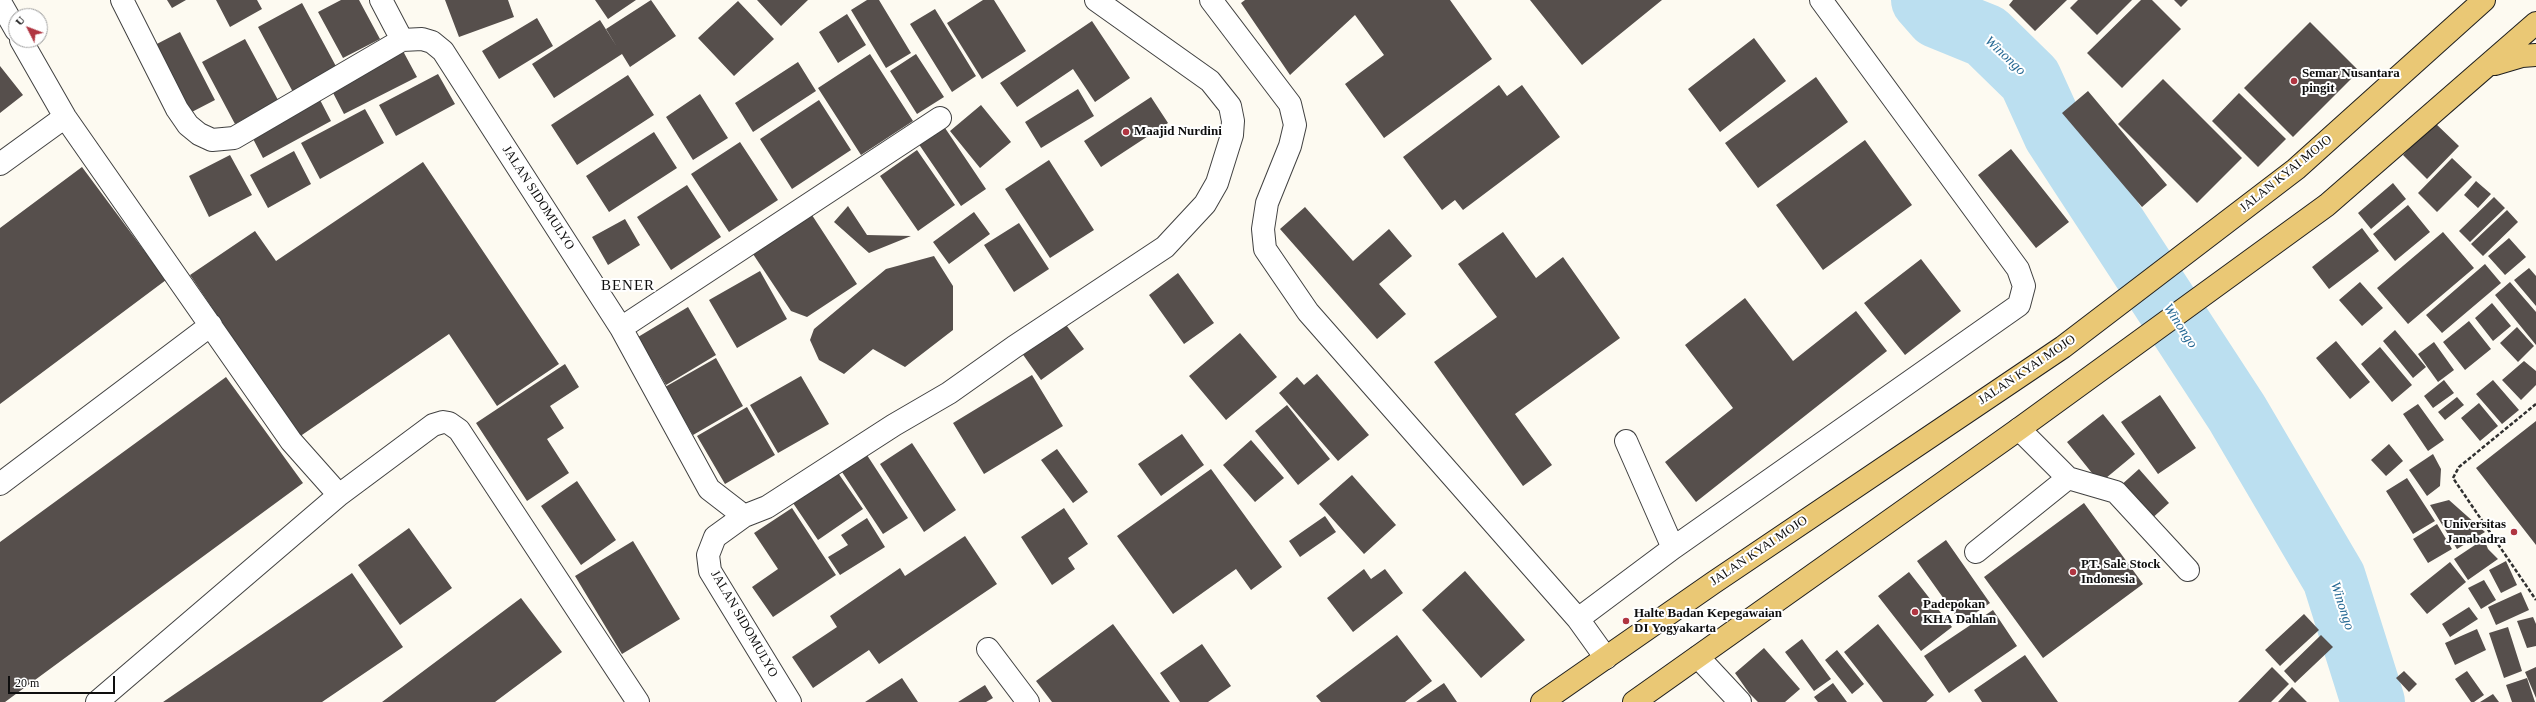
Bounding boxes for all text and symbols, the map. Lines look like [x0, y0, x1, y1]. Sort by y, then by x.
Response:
north arrow [8, 8, 48, 48]
text: U [13, 14, 27, 28]
water label: Winongo [1981, 33, 2029, 79]
place label: Semar Nusantara pingit [2302, 66, 2400, 97]
marker: Semar Nusantara pingit [2289, 76, 2299, 86]
place label: Maajid Nurdini [1134, 124, 1222, 140]
marker: Maajid Nurdini [1121, 127, 1131, 137]
street label: JALAN KYAI MOJO [2237, 132, 2335, 216]
street label: JALAN SIDOMULYO [498, 143, 578, 253]
district label: BENER [601, 277, 655, 295]
water label: Winongo [2159, 301, 2201, 351]
street label: JALAN KYAI MOJO [1975, 332, 2079, 408]
street label: JALAN KYAI MOJO [1707, 513, 1811, 589]
place label: Universitas Janabadra [2443, 517, 2506, 548]
marker: Universitas Janabadra [2509, 527, 2519, 537]
place label: PT. Sale Stock Indonesia [2081, 557, 2161, 588]
marker: PT. Sale Stock Indonesia [2068, 567, 2078, 577]
street label: JALAN SIDOMULYO [707, 568, 781, 680]
water label: Winongo [2326, 580, 2358, 632]
place label: Padepokan KHA Dahlan [1923, 597, 1996, 628]
place label: Halte Badan Kepegawaian DI Yogyakarta [1634, 606, 1782, 637]
marker: Padepokan KHA Dahlan [1910, 607, 1920, 617]
marker: Halte Badan Kepegawaian DI Yogyakarta [1621, 616, 1631, 626]
scale bar [10, 668, 117, 694]
text: 20 m [15, 676, 39, 690]

